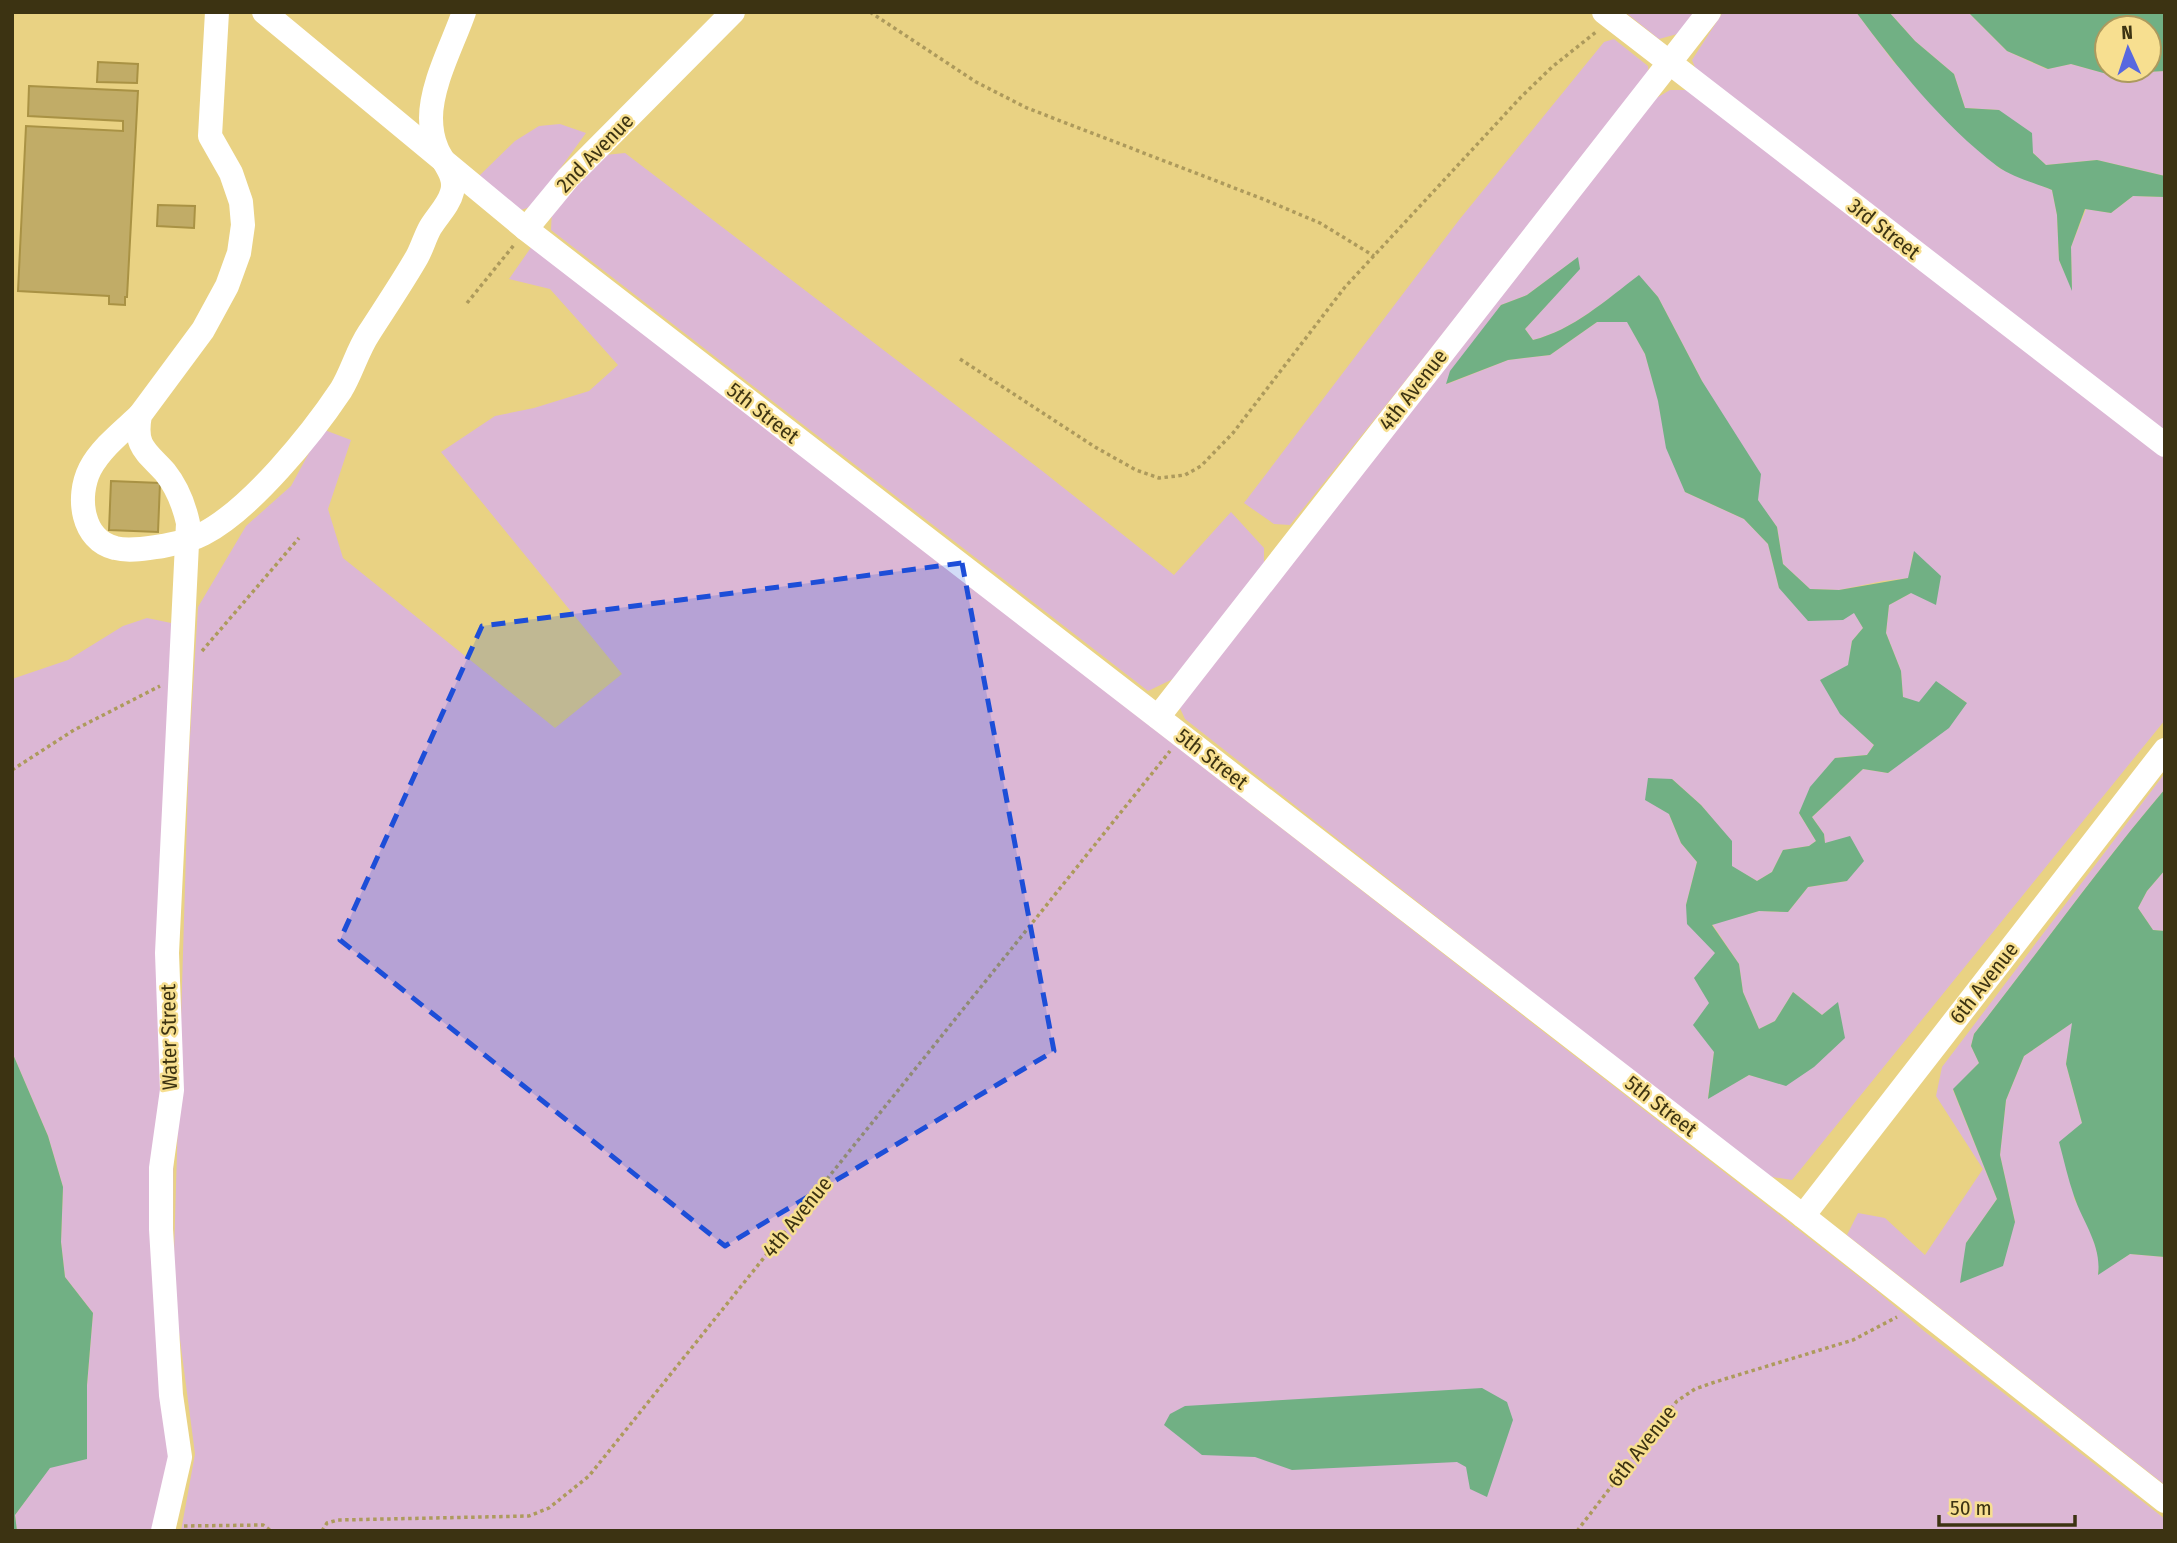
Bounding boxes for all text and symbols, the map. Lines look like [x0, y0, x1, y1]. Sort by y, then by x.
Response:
north arrow [2093, 14, 2163, 84]
text: N [2121, 21, 2133, 44]
street label: 2nd Avenue [551, 108, 639, 198]
street label: 3rd Street [1843, 193, 1925, 265]
street label: 4th Avenue [1373, 344, 1453, 436]
street label: 5th Street [722, 377, 804, 449]
street label: 5th Street [1171, 723, 1253, 795]
street label: 6th Avenue [1944, 937, 2024, 1029]
street label: Water Street [155, 984, 183, 1090]
street label: 5th Street [1620, 1070, 1702, 1142]
street label: 4th Avenue [757, 1171, 837, 1263]
street label: 6th Avenue [1602, 1400, 1682, 1492]
scale bar [1939, 1484, 2076, 1528]
text: 50 m [1950, 1495, 1992, 1521]

